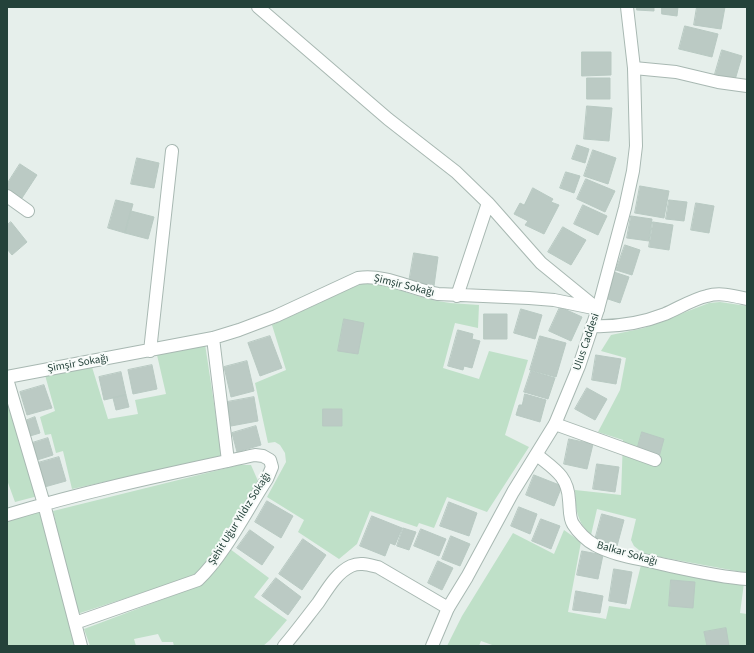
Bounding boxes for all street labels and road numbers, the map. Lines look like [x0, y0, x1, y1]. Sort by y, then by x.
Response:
street label: Şimşir Sokağı [372, 272, 436, 300]
street label: Ulus Caddesi [571, 312, 603, 372]
street label: Şimşir Sokağı [46, 352, 110, 376]
street label: Şehit Uğur Yıldız Sokağı [206, 470, 274, 568]
street label: Balkar Sokağı [595, 539, 659, 569]

